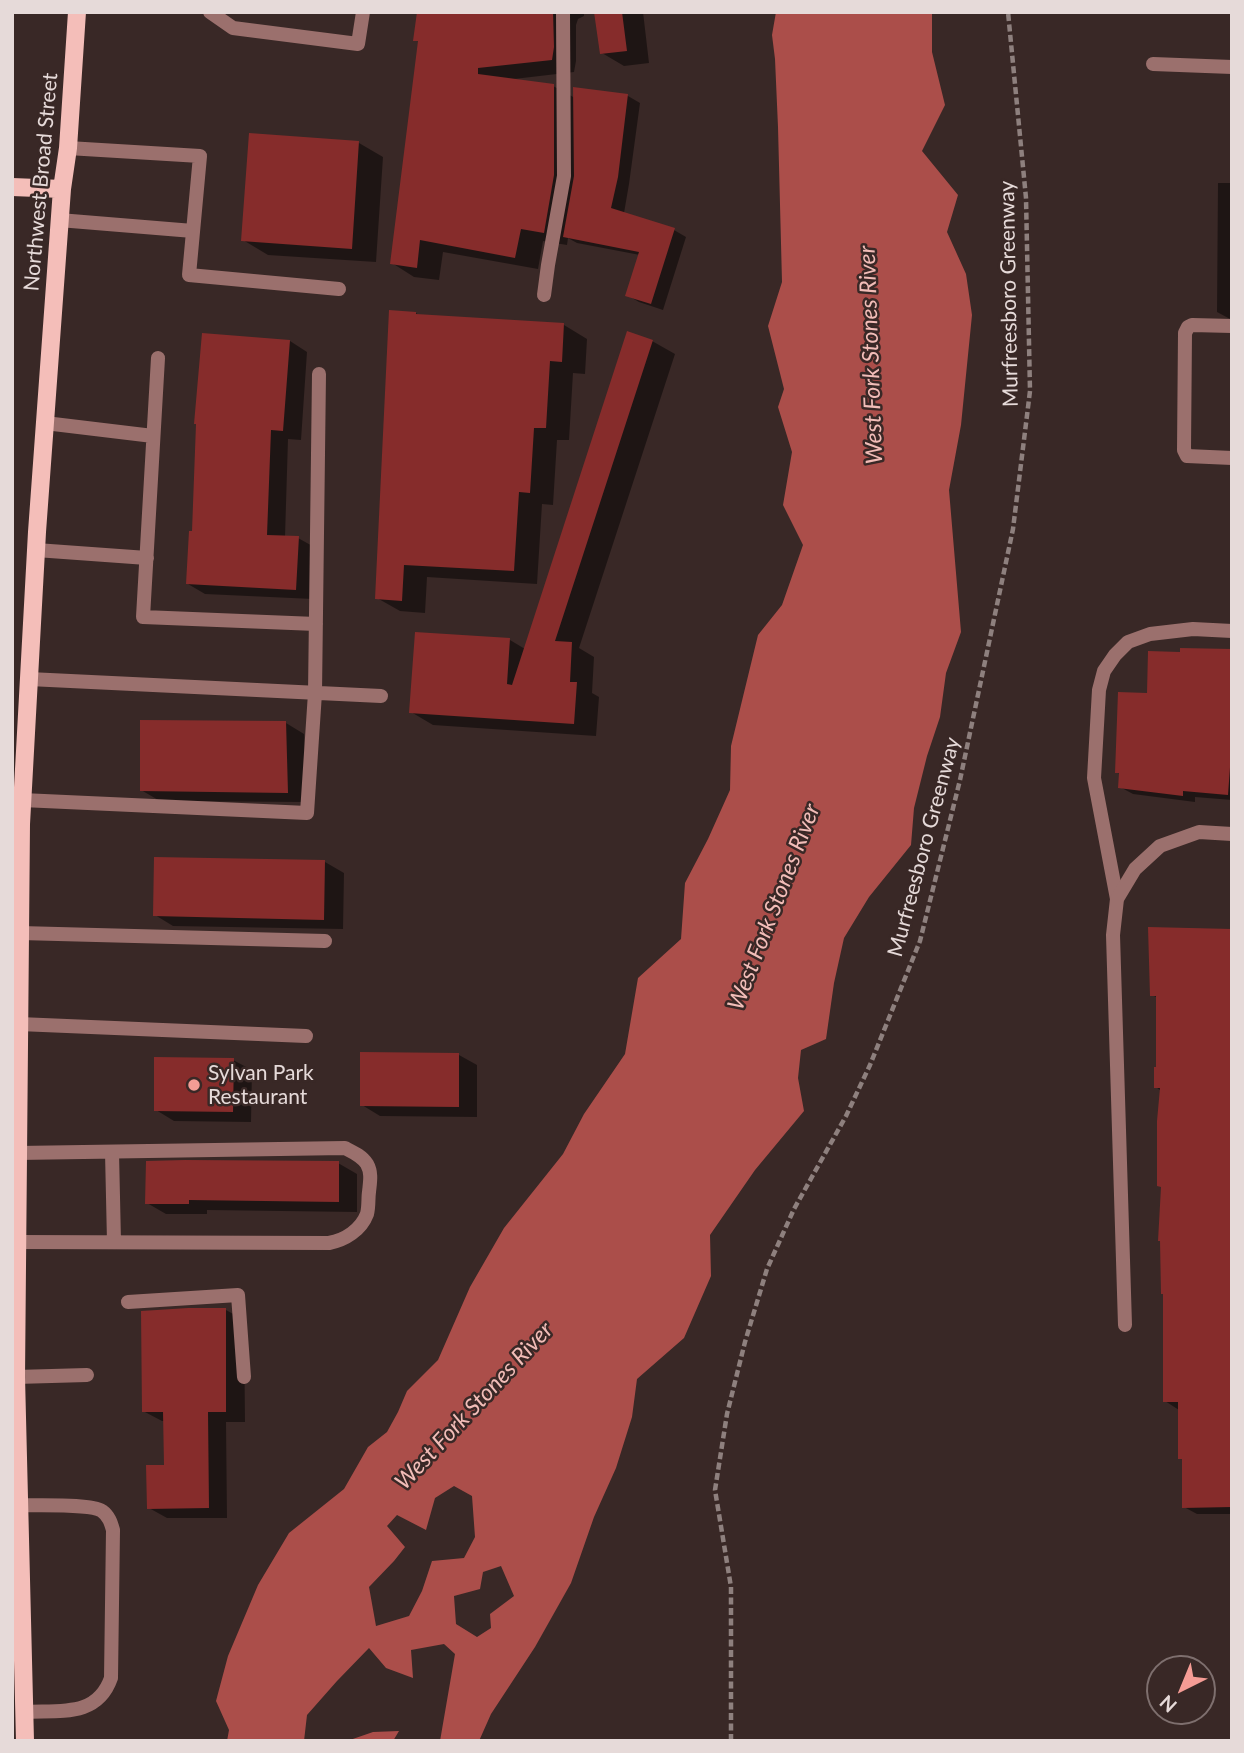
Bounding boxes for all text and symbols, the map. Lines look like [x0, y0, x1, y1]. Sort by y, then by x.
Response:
street label: Northwest Broad Street [19, 72, 63, 292]
street label: Murfreesboro Greenway [994, 181, 1024, 407]
water label: West Fork Stones River [853, 245, 889, 465]
street label: Murfreesboro Greenway [883, 734, 965, 960]
water label: West Fork Stones River [722, 800, 826, 1014]
place label: Sylvan Park Restaurant [208, 1060, 314, 1110]
marker: Sylvan Park Restaurant [186, 1077, 202, 1093]
water label: West Fork Stones River [389, 1317, 559, 1495]
north arrow [1146, 1655, 1216, 1725]
text: N [1155, 1691, 1181, 1718]

